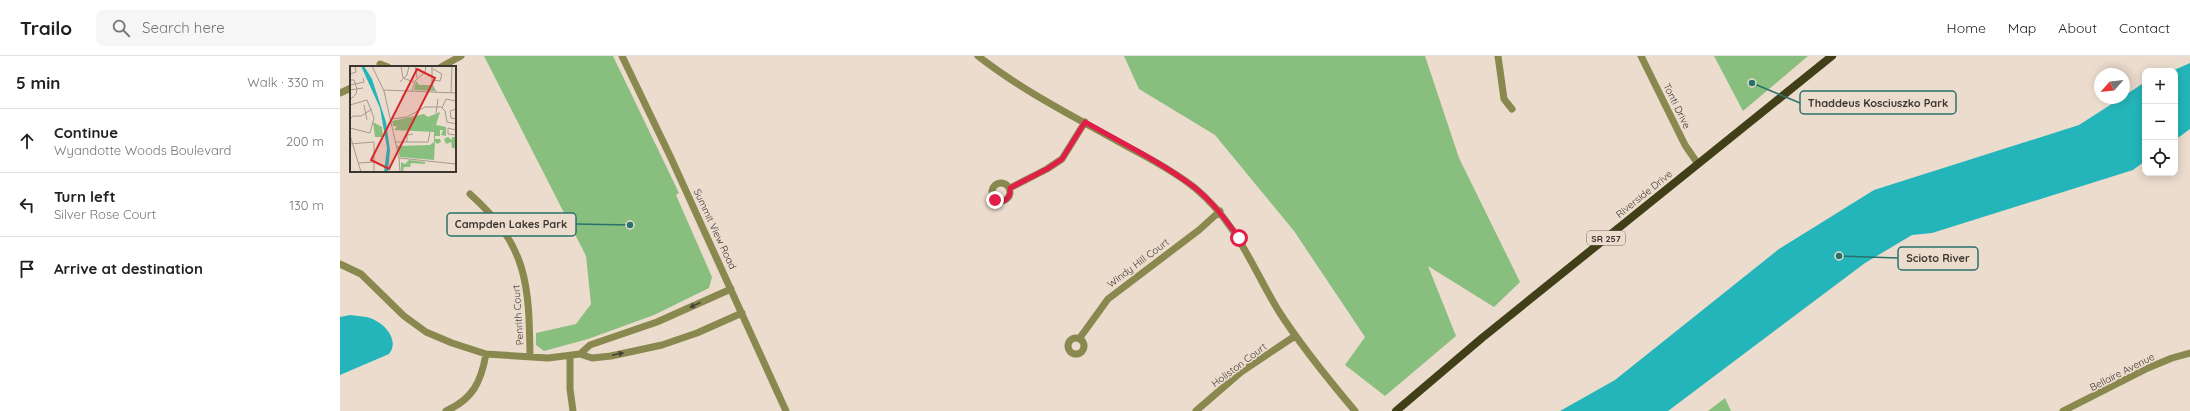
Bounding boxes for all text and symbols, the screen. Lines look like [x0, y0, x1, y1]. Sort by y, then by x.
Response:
search box [96, 10, 376, 46]
text: Trailo [20, 16, 72, 40]
icon: search [110, 17, 132, 39]
text: Search here [142, 18, 225, 37]
text: Home [1947, 19, 1986, 37]
text: Map [2008, 19, 2036, 37]
text: About [2058, 19, 2097, 37]
text: Contact [2119, 19, 2170, 37]
inset map [350, 66, 456, 172]
north arrow [2094, 68, 2130, 104]
map controls [2142, 68, 2178, 176]
button: + [2142, 68, 2178, 104]
text: 5 min [16, 72, 60, 93]
text: Walk · 330 m [247, 74, 324, 90]
street label: Tonti Drive [1660, 81, 1694, 131]
callout: Thaddeus Kosciuszko Park [1800, 91, 1956, 114]
text: Thaddeus Kosciuszko Park [1808, 96, 1948, 110]
button: − [2142, 104, 2178, 140]
text: Continue [54, 123, 118, 142]
icon: ahead [16, 130, 38, 152]
text: 200 m [286, 133, 324, 149]
button: locate [2142, 140, 2178, 176]
text: Wyandotte Woods Boulevard [54, 142, 231, 158]
street label: Riverside Drive [1613, 167, 1675, 221]
text: Turn left [54, 187, 116, 206]
street label: Summit View Road [691, 187, 739, 271]
route end [986, 191, 1004, 209]
icon: left [16, 194, 38, 216]
text: 130 m [289, 197, 324, 213]
text: Silver Rose Court [54, 206, 156, 222]
callout: Campden Lakes Park [447, 213, 576, 236]
text: Campden Lakes Park [455, 217, 567, 231]
route start [1230, 229, 1248, 247]
road number: SR 257 [1587, 231, 1625, 245]
street label: Windy Hill Court [1104, 235, 1172, 291]
callout: Scioto River [1898, 247, 1978, 270]
text: Scioto River [1906, 251, 1970, 265]
icon: arrive [16, 258, 38, 280]
text: Arrive at destination [54, 259, 203, 278]
street label: Penrith Court [509, 284, 527, 346]
one-way arrow [689, 302, 701, 308]
street label: Holiston Court [1209, 340, 1270, 390]
street label: Bellaire Avenue [2087, 350, 2157, 394]
one-way arrow [612, 351, 624, 357]

